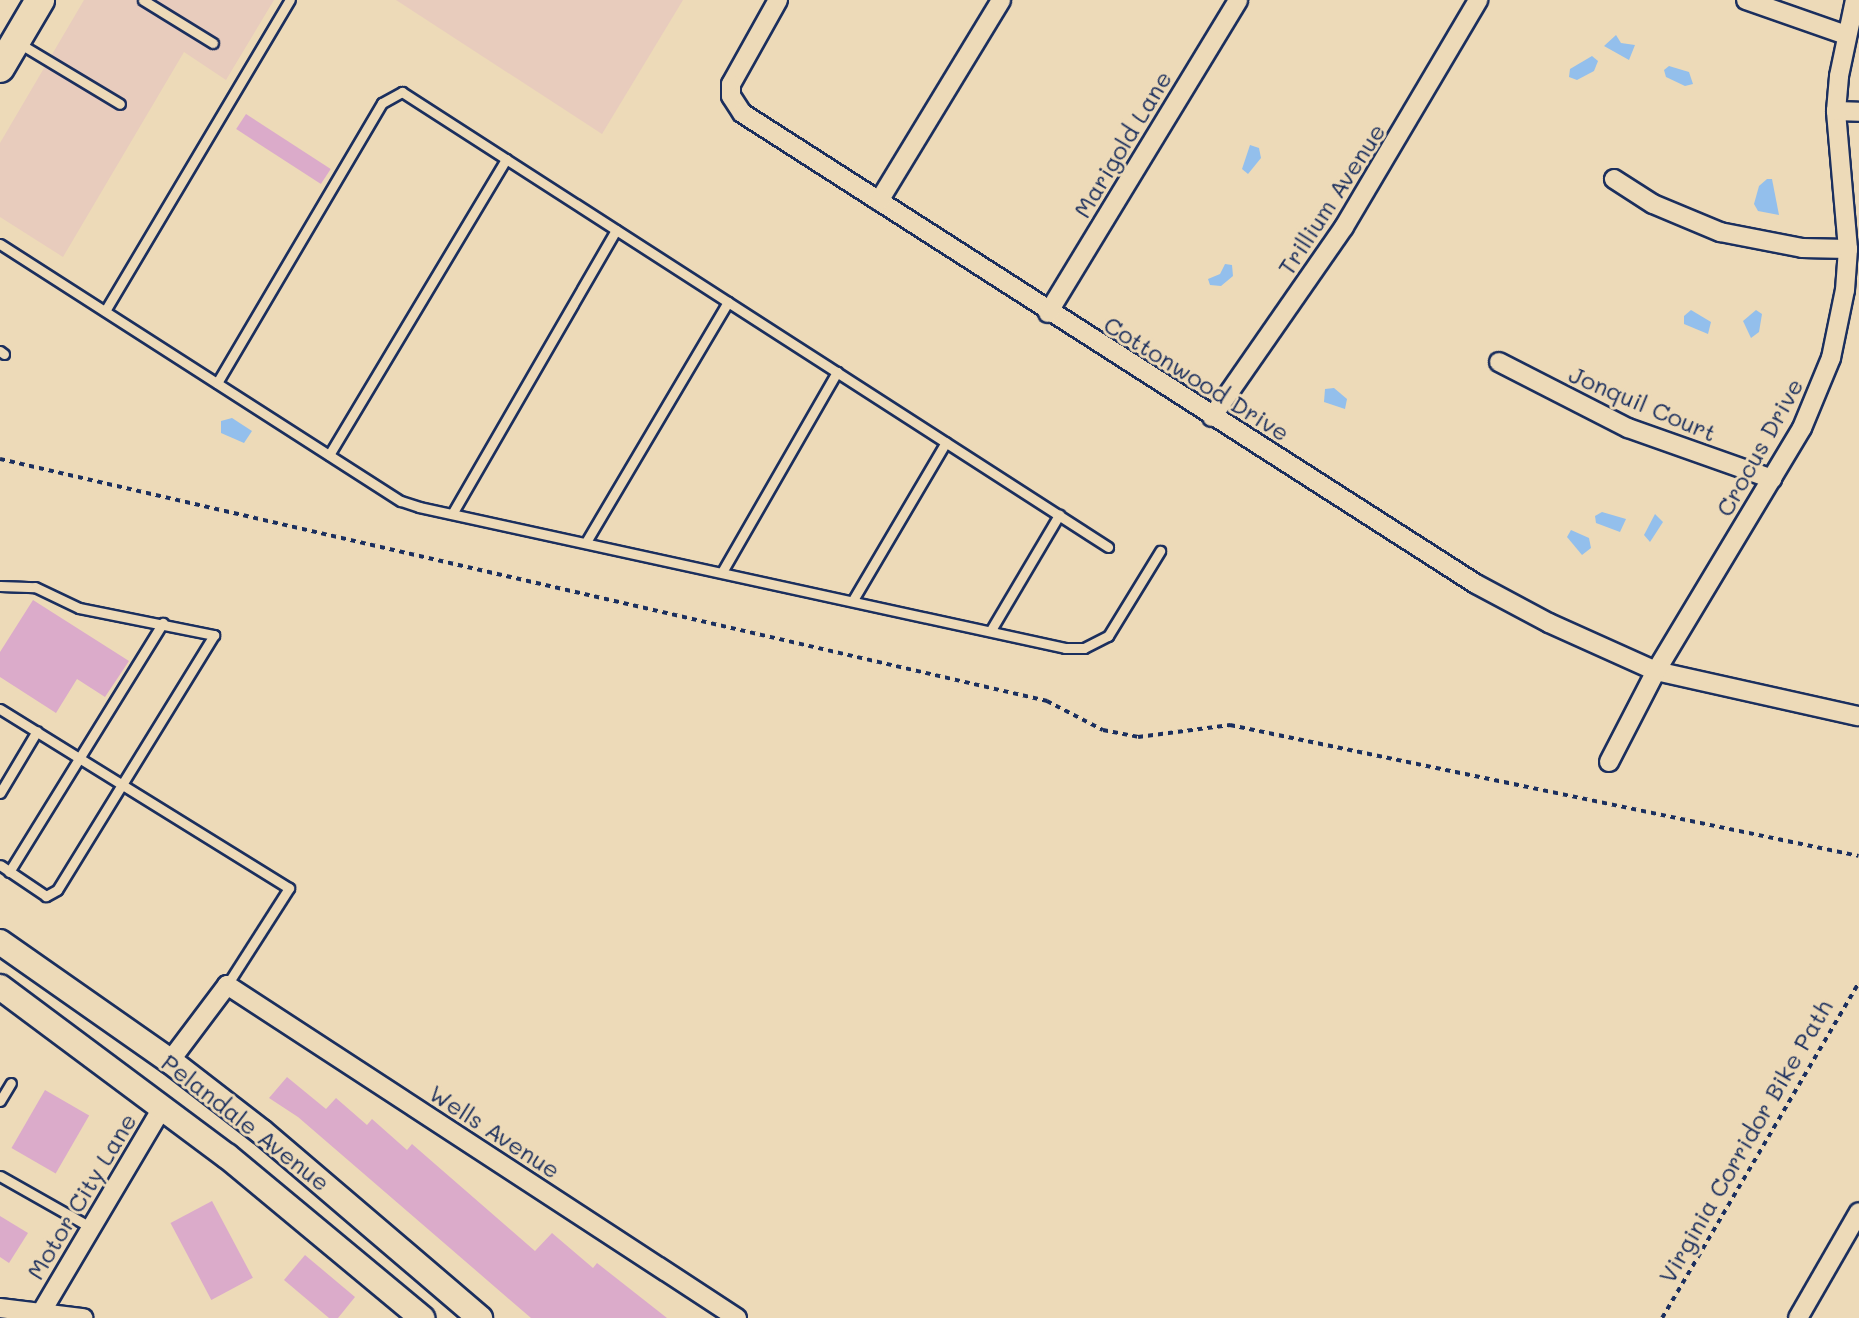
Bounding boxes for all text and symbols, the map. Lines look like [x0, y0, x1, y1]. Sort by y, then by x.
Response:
street label: Marigold Lane [1067, 65, 1177, 223]
street label: Trillium Avenue [1271, 118, 1391, 280]
street label: Cottonwood Drive [1099, 309, 1295, 447]
street label: Jonquil Court [1565, 359, 1721, 447]
street label: Crocus Drive [1709, 373, 1809, 521]
street label: Virginia Corridor Bike Path [1652, 994, 1838, 1288]
street label: Pelandale Avenue [156, 1047, 336, 1197]
street label: Wells Avenue [424, 1078, 566, 1184]
street label: Motor City Lane [20, 1108, 142, 1284]

